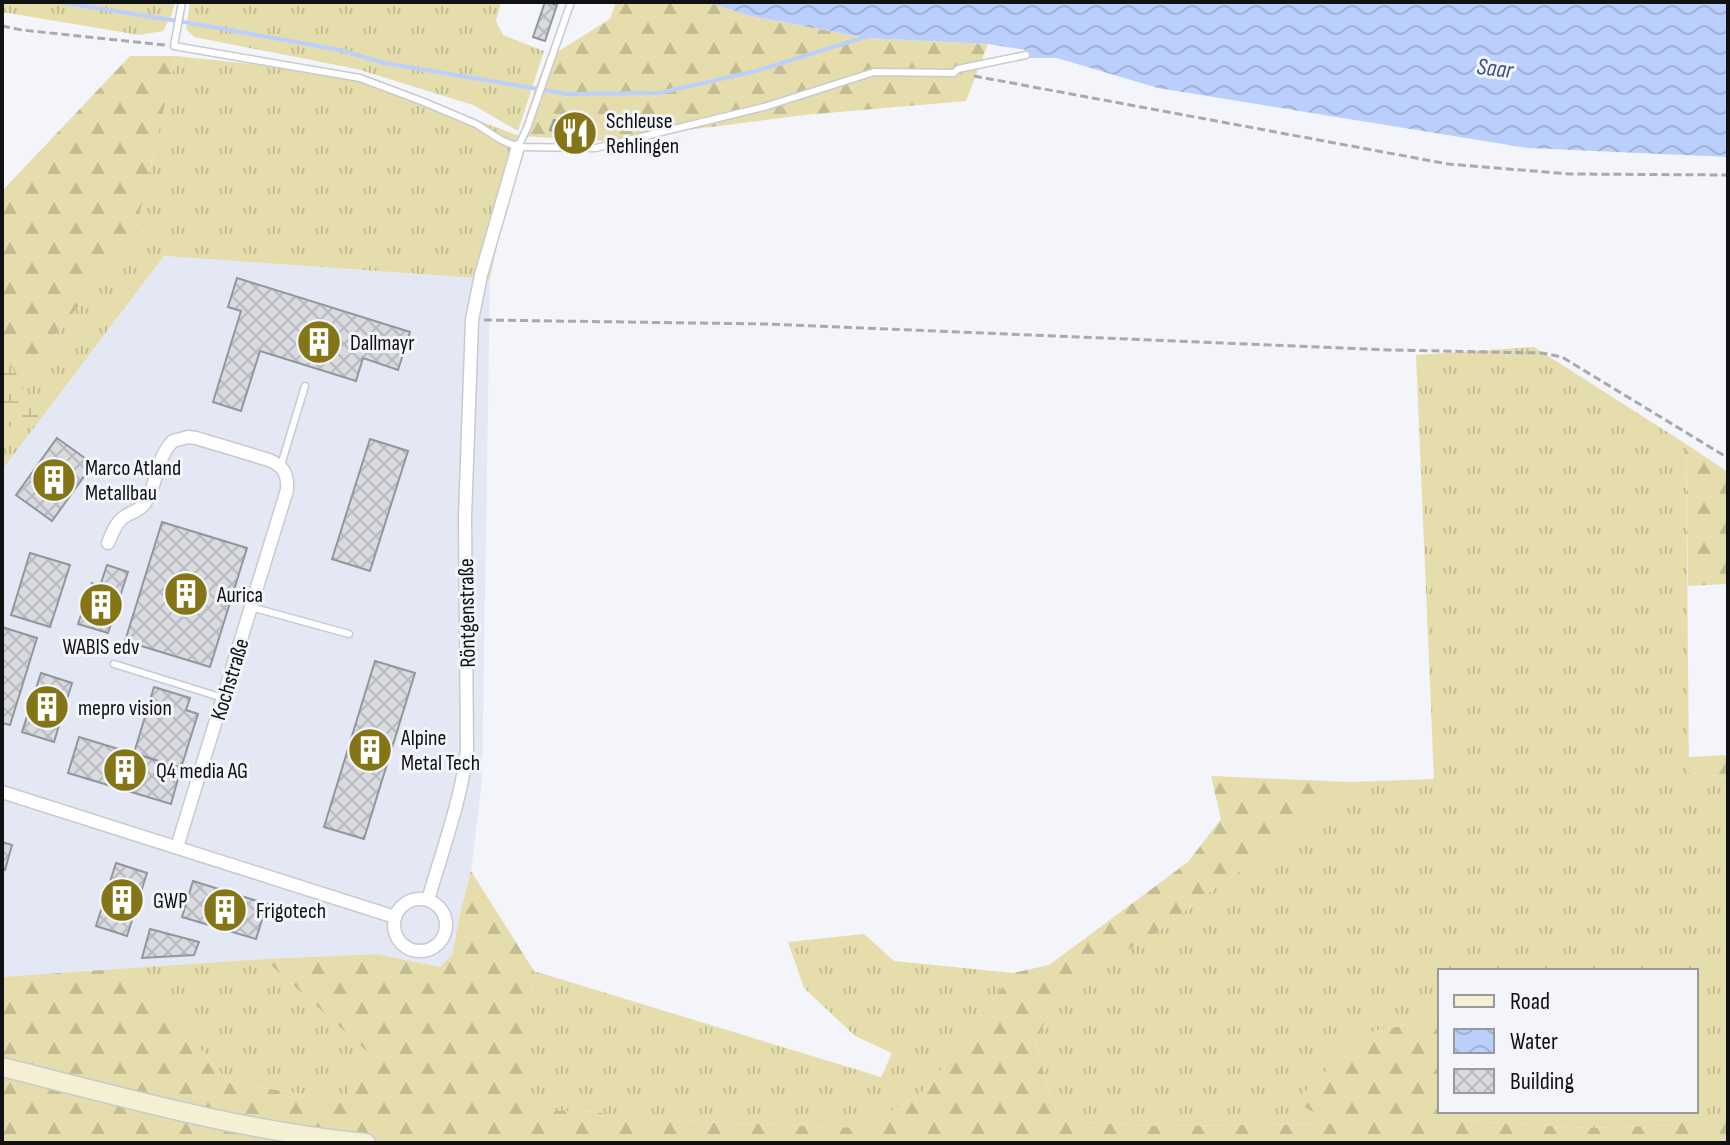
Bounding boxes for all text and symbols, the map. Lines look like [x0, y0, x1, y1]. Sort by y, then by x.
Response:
water label: Saar [1475, 52, 1516, 85]
place label: Schleuse Rehlingen [606, 108, 679, 160]
restaurant icon: Schleuse Rehlingen [551, 109, 599, 157]
building icon: Dallmayr [295, 318, 343, 366]
place label: Dallmayr [350, 330, 415, 357]
place label: Marco Atland Metallbau [85, 455, 181, 507]
building icon: Marco Atland Metallbau [30, 456, 78, 504]
street label: Röntgenstraße [453, 558, 482, 668]
building icon: Aurica [162, 570, 210, 618]
building icon: WABIS edv [77, 581, 125, 629]
place label: Aurica [216, 582, 263, 609]
place label: WABIS edv [63, 634, 140, 661]
street label: Kochstraße [205, 635, 256, 724]
building icon: mepro vision [23, 683, 71, 731]
place label: mepro vision [78, 695, 172, 722]
place label: Alpine Metal Tech [400, 725, 480, 777]
building icon: Alpine Metal Tech [346, 726, 394, 774]
building icon: Q4 media AG [101, 746, 149, 794]
place label: Q4 media AG [156, 758, 248, 785]
building icon: GWP [98, 876, 146, 924]
building icon: Frigotech [201, 886, 249, 934]
place label: GWP [153, 888, 187, 915]
place label: Frigotech [256, 898, 326, 925]
legend [1438, 969, 1698, 1113]
text: Road [1510, 987, 1550, 1016]
text: Water [1510, 1027, 1558, 1056]
text: Building [1510, 1067, 1574, 1096]

